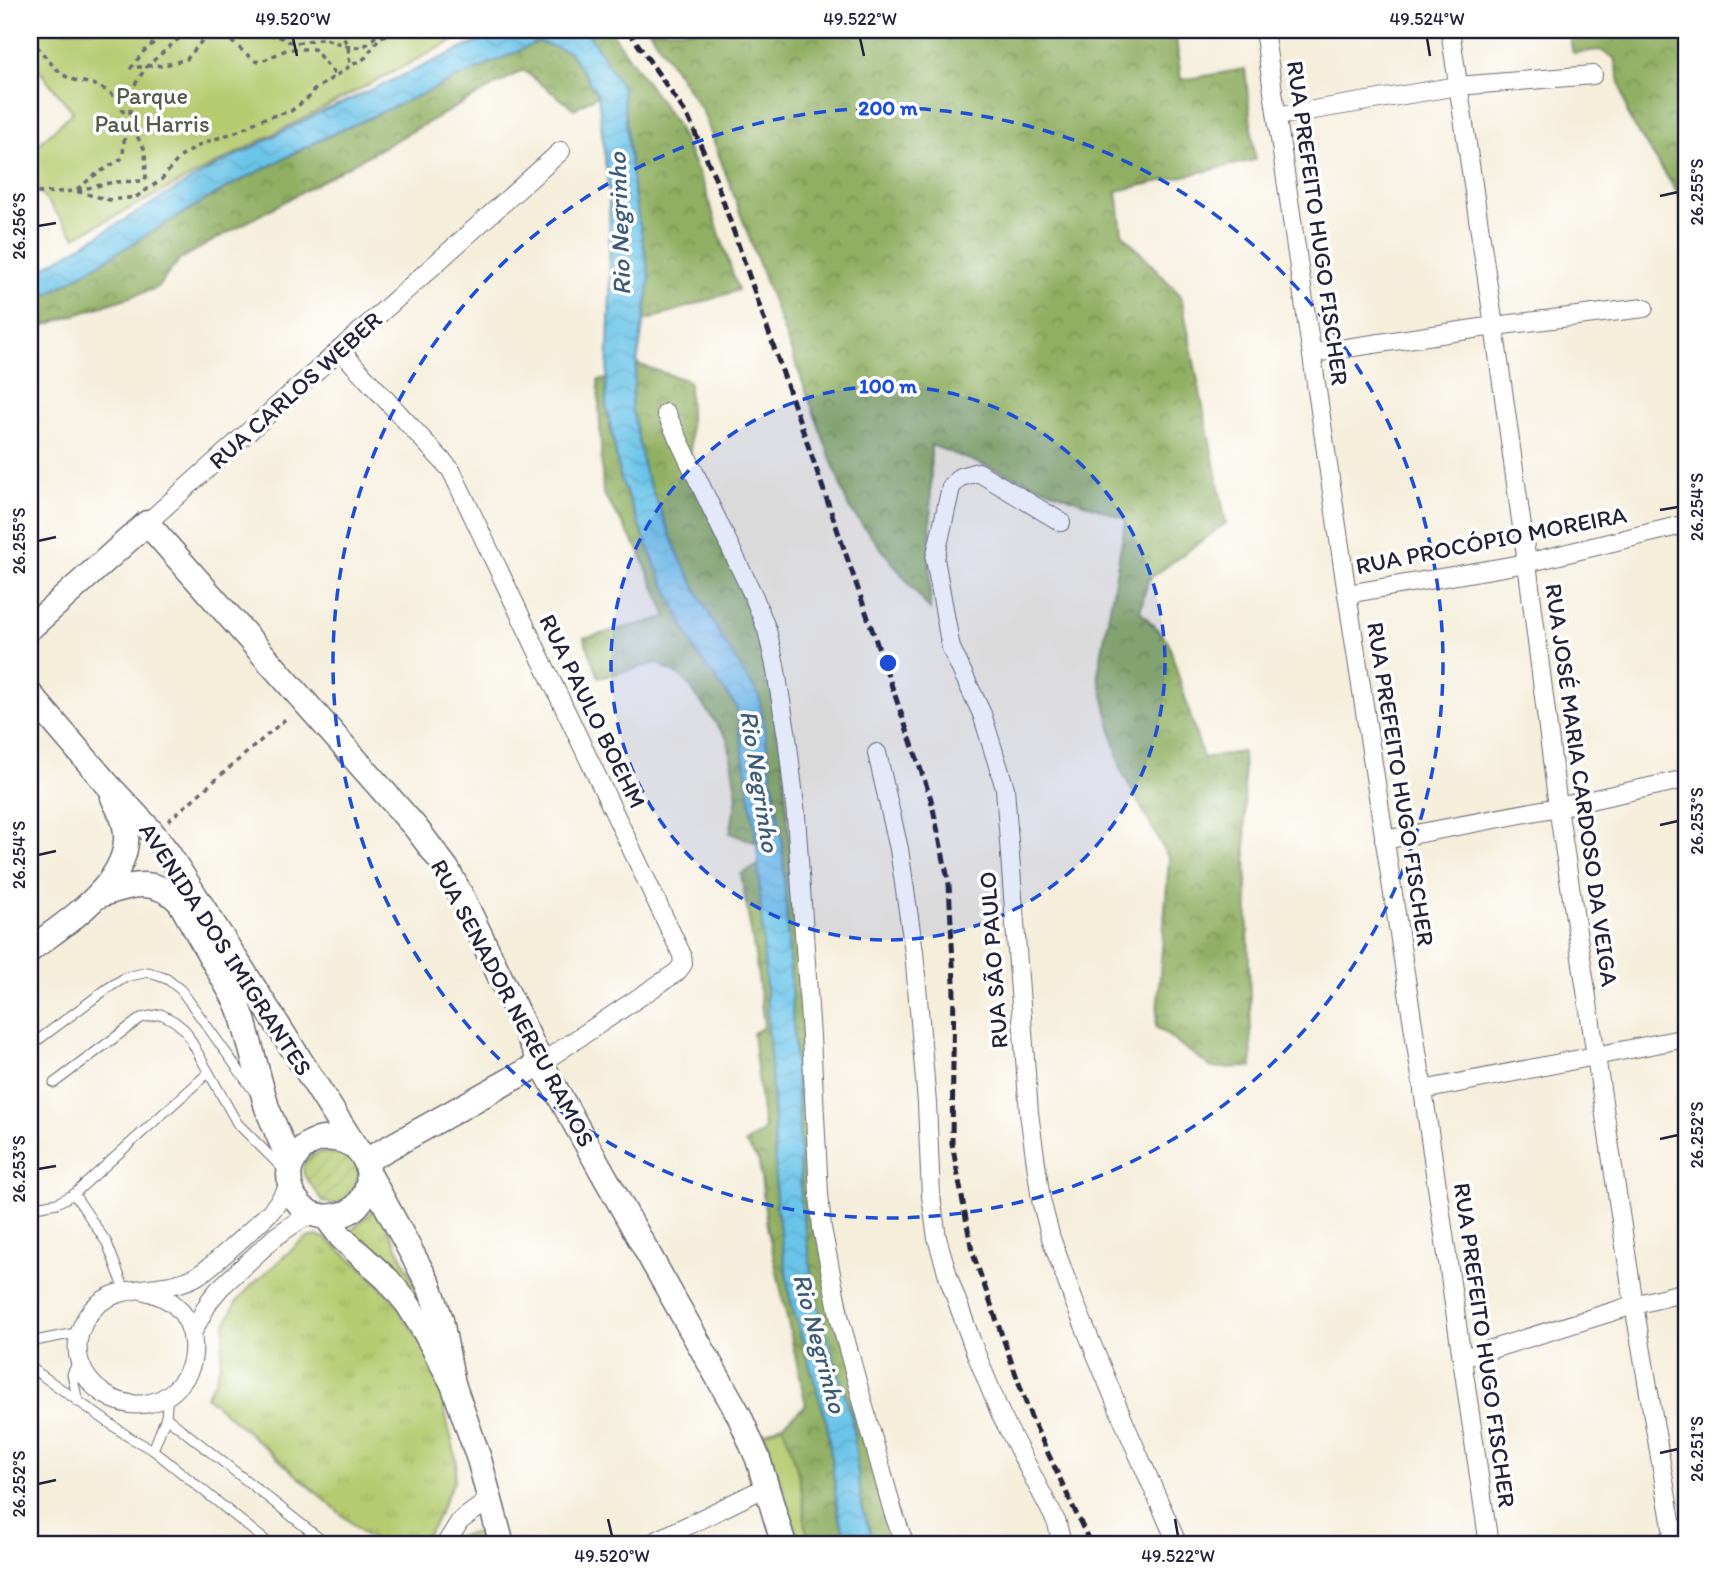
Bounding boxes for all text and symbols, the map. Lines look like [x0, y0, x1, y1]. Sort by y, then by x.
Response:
text: 49.520°W [255, 8, 331, 30]
text: 49.522°W [823, 8, 897, 30]
text: 49.524°W [1389, 8, 1465, 30]
street label: RUA PREFEITO HUGO FISCHER [1281, 59, 1355, 387]
park label: Parque Paul Harris [94, 81, 210, 138]
text: 200 m [858, 95, 918, 120]
water label: Rio Negrinho [600, 151, 637, 296]
text: 26.255°S [1686, 158, 1708, 226]
text: 26.256°S [8, 192, 30, 260]
street label: RUA CARLOS WEBER [203, 305, 387, 475]
text: 100 m [859, 373, 917, 398]
text: 26.254°S [1686, 473, 1708, 541]
street label: RUA PROCÓPIO MOREIRA [1353, 499, 1629, 581]
text: 26.255°S [8, 507, 30, 575]
street label: RUA JOSÉ MARIA CARDOSO DA VEIGA [1539, 582, 1625, 988]
street label: RUA PAULO BOEHM [533, 609, 653, 813]
street label: RUA PREFEITO HUGO FISCHER [1361, 620, 1441, 948]
centre of rings [876, 651, 900, 675]
water label: Rio Negrinho [733, 708, 787, 855]
text: 26.253°S [1686, 787, 1708, 855]
street label: AVENIDA DOS IMIGRANTES [133, 817, 319, 1081]
text: 26.254°S [8, 821, 30, 889]
street label: RUA SENADOR NEREU RAMOS [425, 854, 601, 1152]
street label: RUA SÃO PAULO [972, 870, 1014, 1050]
text: 26.252°S [1686, 1101, 1708, 1169]
text: 26.253°S [8, 1135, 30, 1203]
street label: RUA PREFEITO HUGO FISCHER [1448, 1181, 1522, 1509]
water label: Rio Negrinho [786, 1270, 854, 1417]
text: 26.251°S [1686, 1416, 1708, 1482]
text: 26.252°S [8, 1450, 30, 1518]
text: 49.520°W [574, 1545, 650, 1567]
text: 49.522°W [1141, 1545, 1215, 1567]

